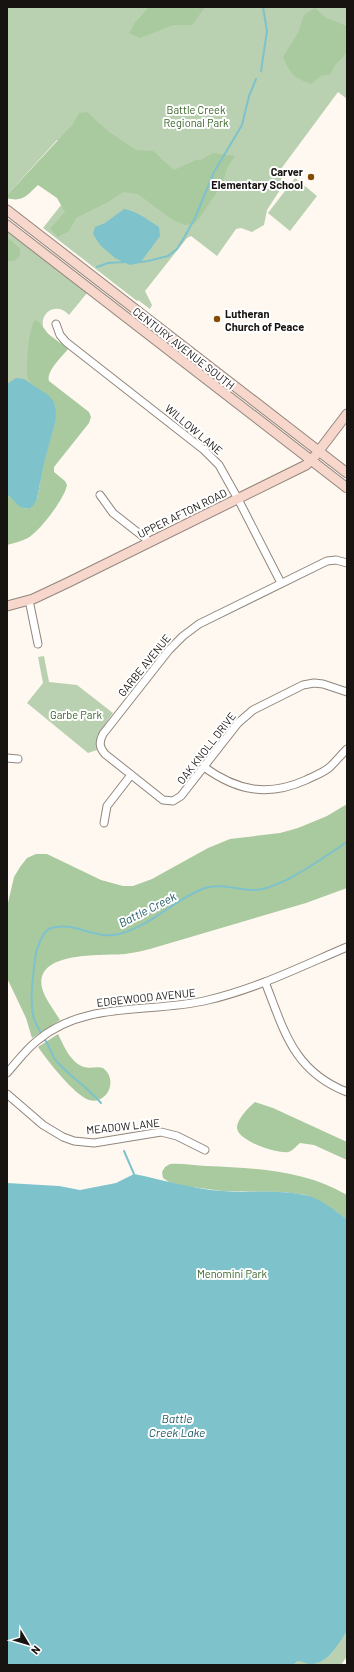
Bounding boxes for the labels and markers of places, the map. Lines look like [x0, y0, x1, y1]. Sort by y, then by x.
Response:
place label: Carver Elementary School [211, 165, 304, 191]
marker: Carver Elementary School [306, 172, 316, 182]
place label: Lutheran Church of Peace [225, 307, 304, 333]
marker: Lutheran Church of Peace [212, 314, 222, 324]

